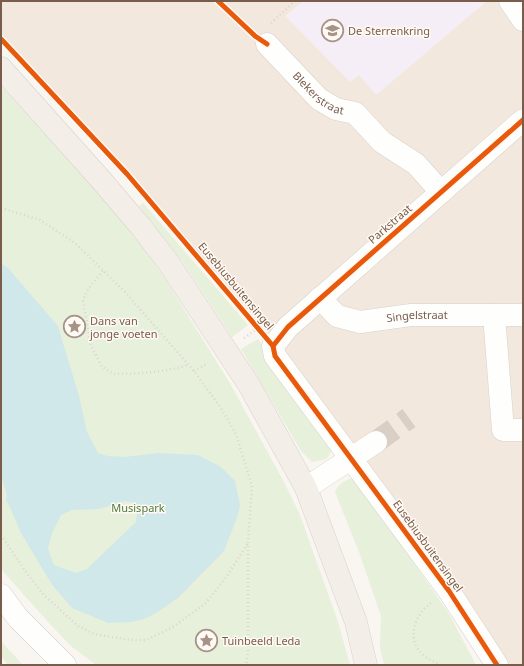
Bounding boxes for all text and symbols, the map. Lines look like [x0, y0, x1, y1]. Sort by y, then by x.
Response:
school or university icon: De Sterrenkring [319, 18, 345, 44]
place label: De Sterrenkring [348, 23, 430, 38]
street label: Blekerstraat [290, 68, 345, 117]
street label: Parkstraat [365, 201, 415, 247]
street label: Eusebiusbuitensingel [195, 239, 278, 333]
street label: Singelstraat [385, 307, 448, 325]
place label: Dans van jonge voeten [89, 313, 158, 341]
place icon: Dans van jonge voeten [61, 314, 87, 340]
street label: Eusebiusbuitensingel [390, 497, 467, 595]
park label: Musispark [111, 500, 165, 515]
place icon: Tuinbeeld Leda [193, 628, 219, 654]
place label: Tuinbeeld Leda [222, 633, 301, 648]

